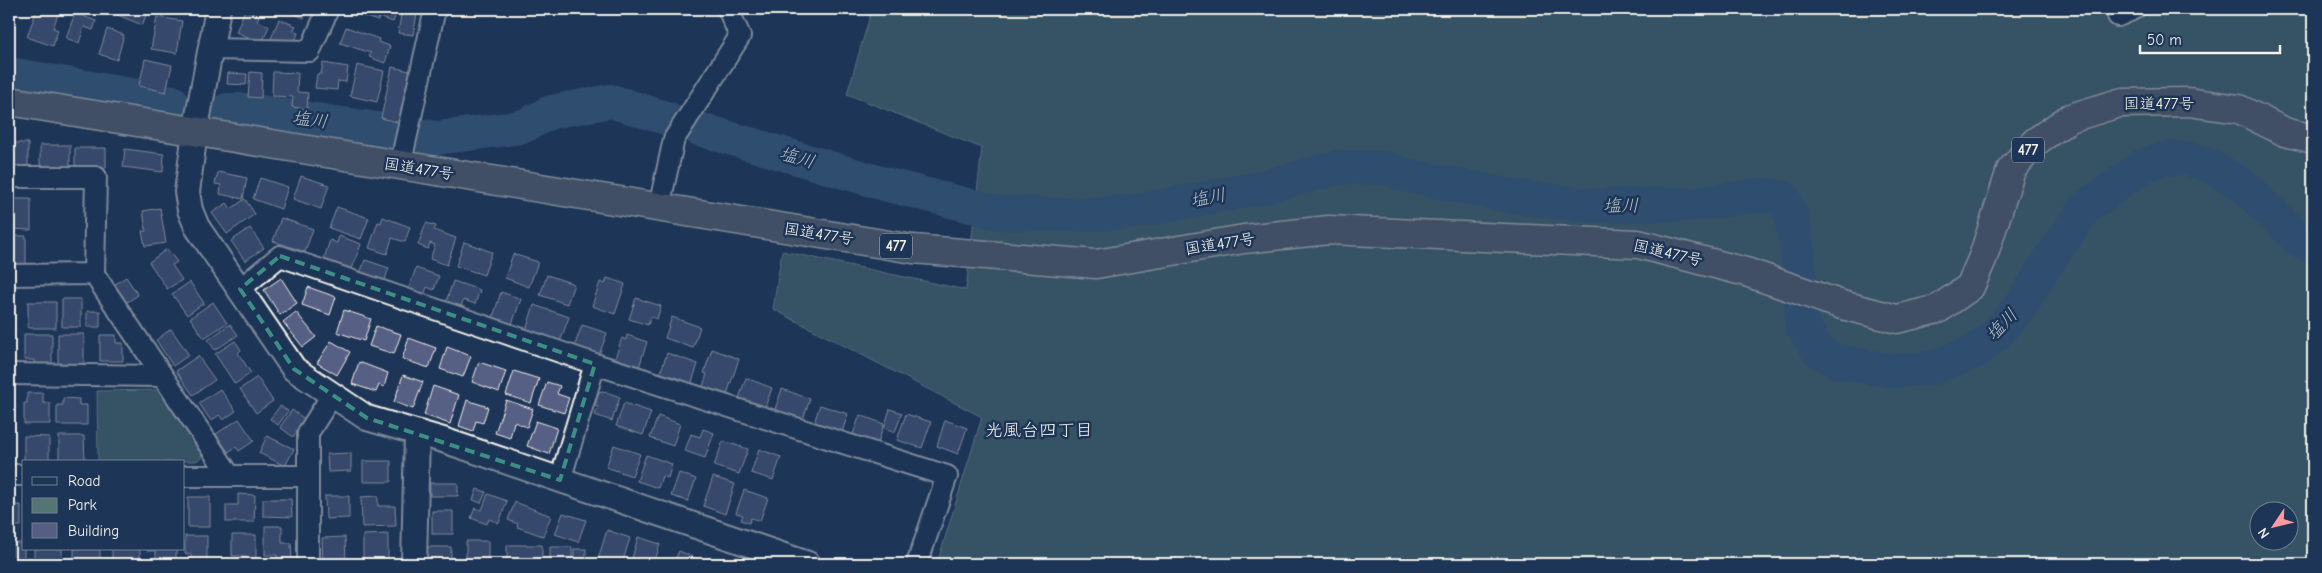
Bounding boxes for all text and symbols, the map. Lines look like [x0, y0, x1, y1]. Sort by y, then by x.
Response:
scale bar [2140, 22, 2280, 54]
text: 50 m [2147, 31, 2182, 49]
street label: 国道477号 [2124, 95, 2194, 113]
water label: 塩川 [291, 107, 329, 133]
road number: 477 [2012, 138, 2044, 162]
water label: 塩川 [777, 143, 817, 173]
street label: 国道477号 [383, 155, 455, 183]
water label: 塩川 [1188, 184, 1228, 212]
water label: 塩川 [1603, 195, 1639, 217]
street label: 国道477号 [783, 220, 855, 248]
street label: 国道477号 [1184, 230, 1256, 258]
road number: 477 [880, 234, 912, 258]
street label: 国道477号 [1631, 236, 1705, 270]
water label: 塩川 [1982, 305, 2022, 345]
district label: 光風台四丁目 [985, 420, 1093, 441]
legend [22, 460, 185, 550]
text: Road [68, 472, 100, 490]
text: Park [68, 496, 97, 514]
north arrow [2250, 500, 2300, 550]
text: Building [68, 522, 119, 540]
text: N [2254, 525, 2273, 542]

